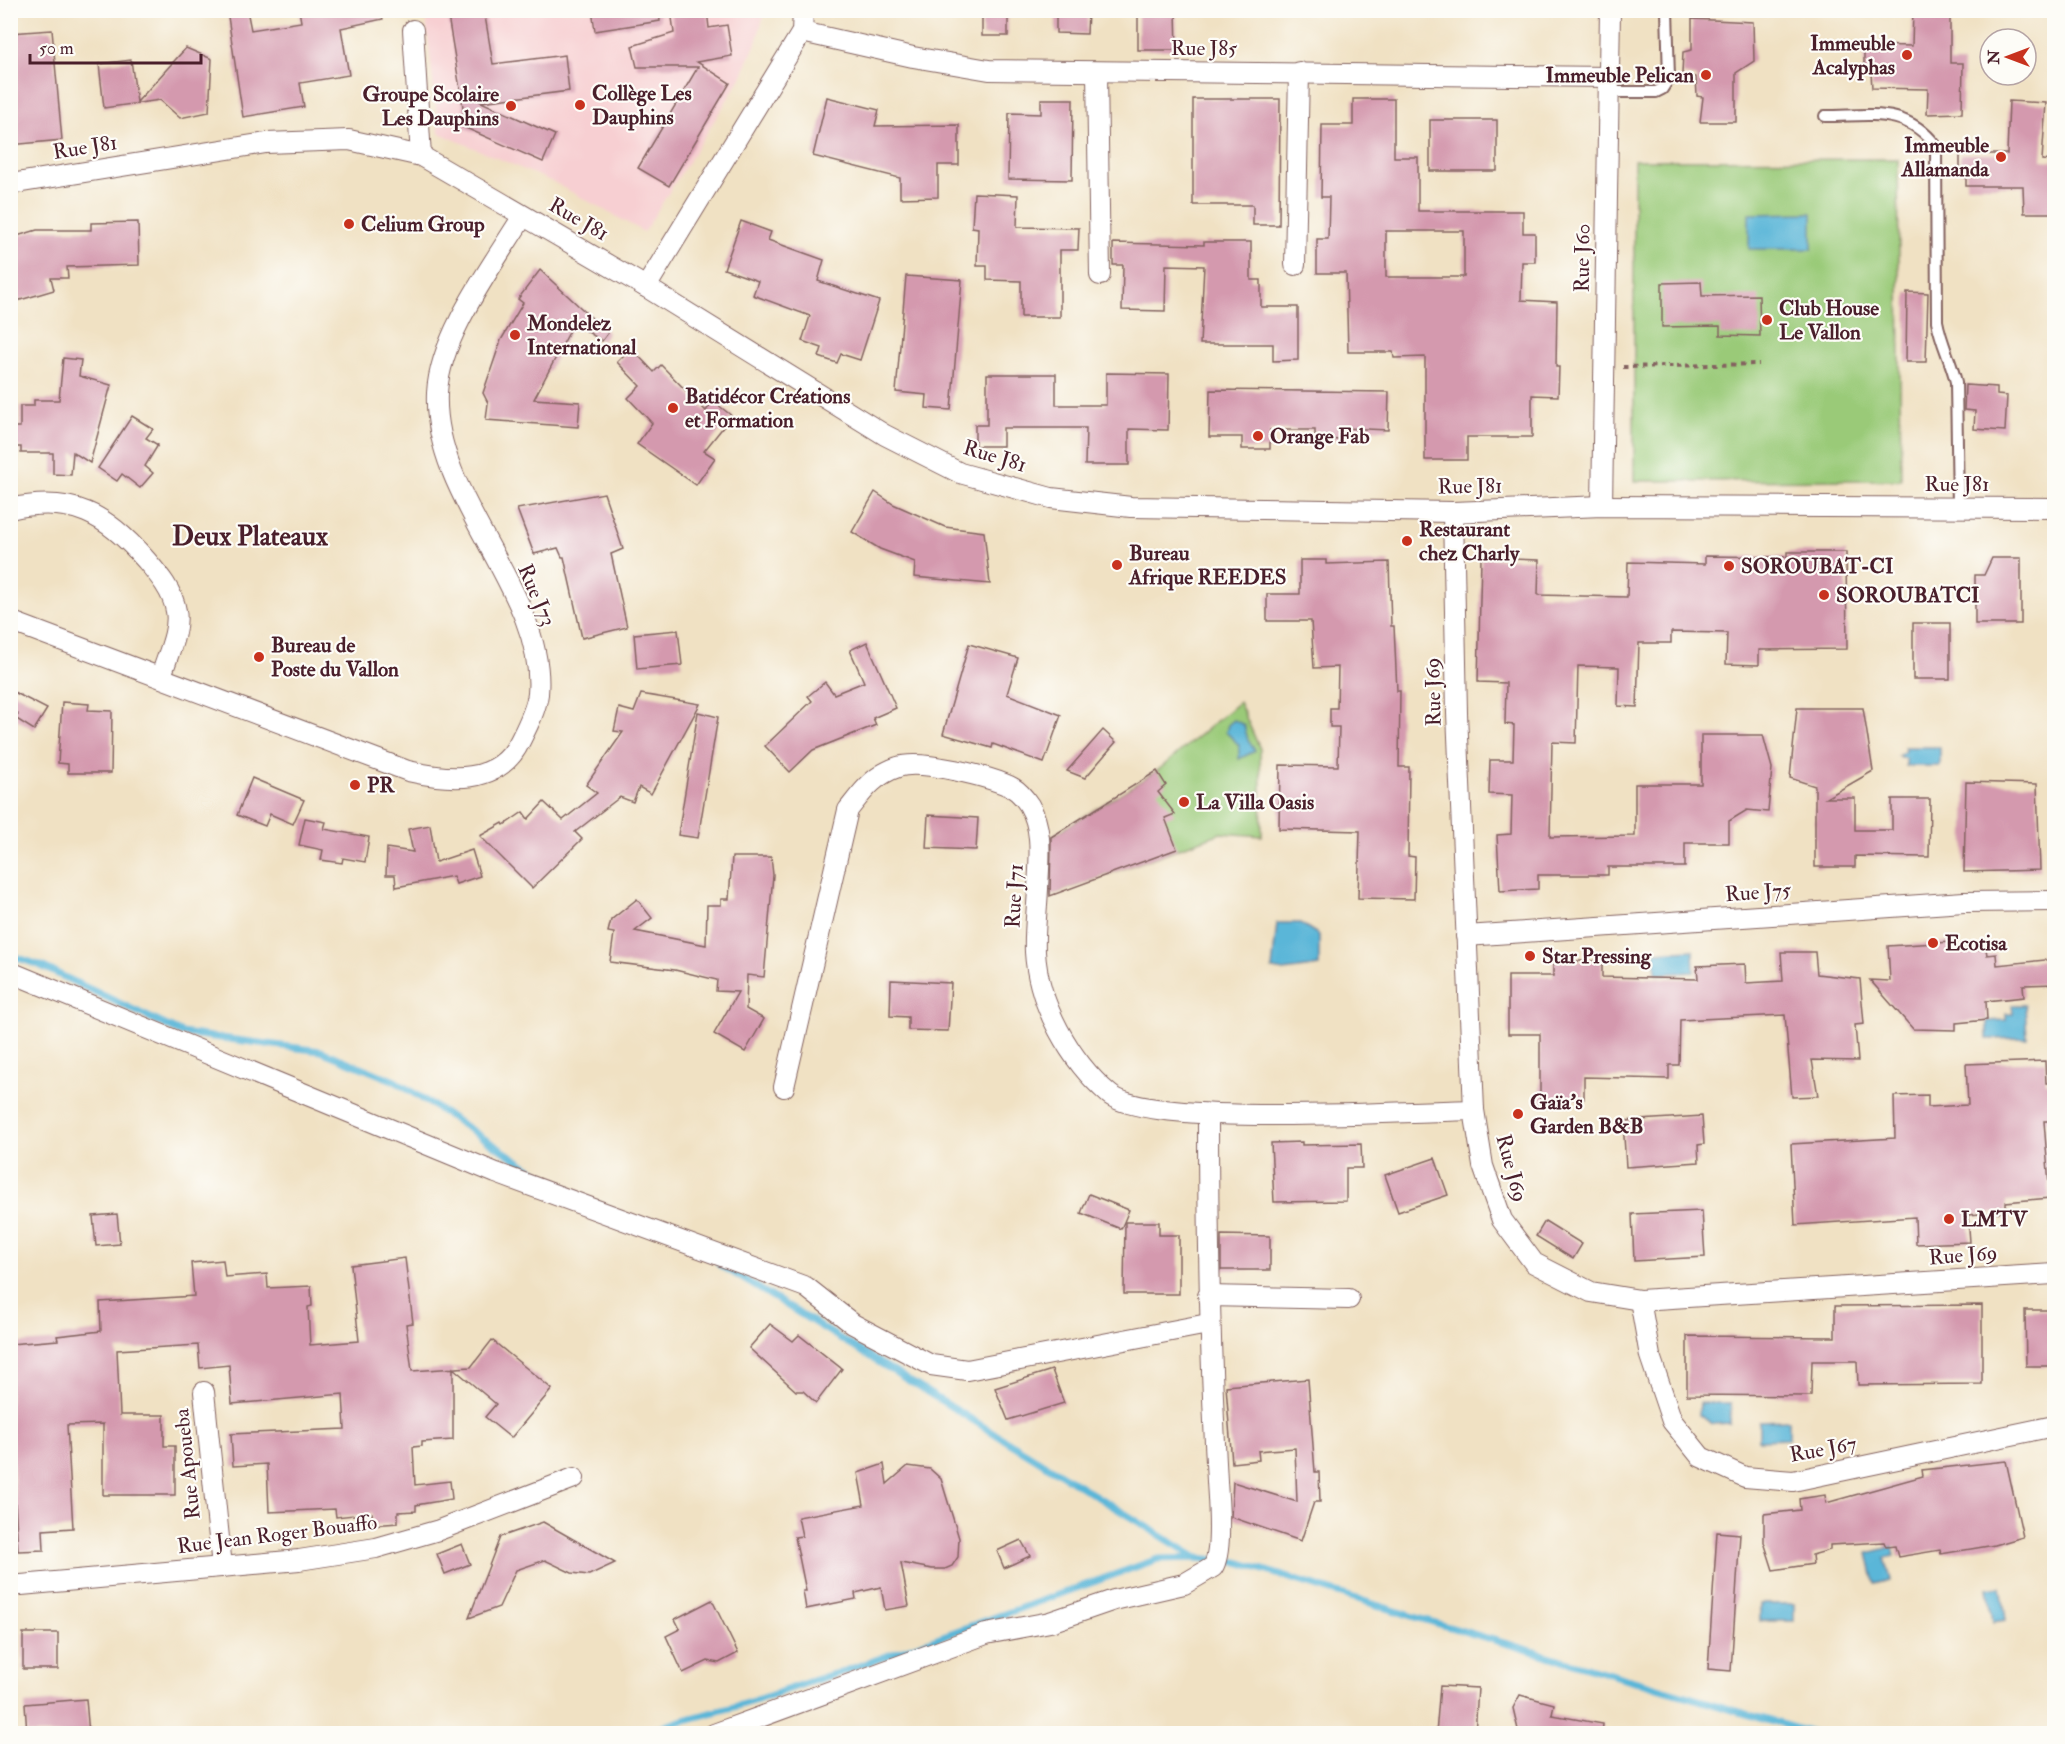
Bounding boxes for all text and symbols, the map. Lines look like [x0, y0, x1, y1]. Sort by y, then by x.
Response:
scale bar [30, 27, 201, 65]
north arrow [1978, 27, 2038, 87]
place label: Immeuble Acalyphas [1810, 30, 1895, 81]
street label: Rue J85 [1171, 35, 1238, 62]
text: 50 m [39, 37, 74, 60]
marker: Immeuble Acalyphas [1900, 48, 1914, 62]
text: N [1984, 49, 2004, 65]
place label: Immeuble Pelican [1545, 62, 1694, 89]
marker: Immeuble Pelican [1699, 68, 1713, 82]
place label: Collège Les Dauphins [592, 80, 692, 131]
place label: Groupe Scolaire Les Dauphins [363, 81, 499, 132]
marker: Collège Les Dauphins [573, 98, 587, 112]
marker: Groupe Scolaire Les Dauphins [504, 99, 518, 113]
street label: Rue J81 [51, 129, 119, 166]
place label: Immeuble Allamanda [1901, 132, 1990, 183]
marker: Immeuble Allamanda [1994, 150, 2008, 164]
street label: Rue J81 [544, 192, 614, 247]
place label: Celium Group [361, 211, 485, 238]
marker: Celium Group [342, 217, 356, 231]
street label: Rue J60 [1568, 223, 1597, 293]
place label: Club House Le Vallon [1779, 295, 1879, 346]
place label: Mondelez International [526, 310, 637, 361]
marker: Club House Le Vallon [1760, 313, 1774, 327]
marker: Mondelez International [508, 328, 522, 342]
place label: Batidécor Créations et Formation [685, 383, 850, 434]
marker: Batidécor Créations et Formation [666, 401, 680, 415]
place label: Orange Fab [1270, 423, 1370, 450]
marker: Orange Fab [1251, 429, 1265, 443]
street label: Rue J81 [960, 434, 1030, 479]
street label: Rue J81 [1925, 471, 1989, 498]
street label: Rue J81 [1437, 472, 1503, 501]
place label: Restaurant chez Charly [1419, 516, 1520, 567]
district label: Deux Plateaux [172, 520, 329, 553]
marker: Restaurant chez Charly [1400, 534, 1414, 548]
place label: Bureau Afrique REEDES [1128, 540, 1286, 591]
place label: SOROUBAT-CI [1741, 553, 1894, 580]
marker: Bureau Afrique REEDES [1110, 558, 1124, 572]
marker: SOROUBAT-CI [1722, 559, 1736, 573]
street label: Rue J73 [511, 560, 562, 630]
place label: SOROUBATCI [1836, 582, 1980, 609]
marker: SOROUBATCI [1817, 588, 1831, 602]
place label: Bureau de Poste du Vallon [271, 632, 399, 683]
marker: Bureau de Poste du Vallon [252, 650, 266, 664]
street label: Rue J69 [1419, 657, 1448, 727]
place label: PR [367, 772, 395, 799]
marker: PR [348, 778, 362, 792]
place label: La Villa Oasis [1196, 789, 1314, 816]
marker: La Villa Oasis [1177, 795, 1191, 809]
street label: Rue J71 [999, 863, 1030, 929]
street label: Rue J75 [1724, 877, 1793, 908]
place label: Ecotisa [1945, 930, 2008, 957]
marker: Ecotisa [1926, 936, 1940, 950]
place label: Star Pressing [1542, 943, 1652, 970]
marker: Star Pressing [1523, 949, 1537, 963]
place label: Gaïa's Garden B&B [1530, 1089, 1643, 1140]
marker: Gaïa's Garden B&B [1511, 1107, 1525, 1121]
street label: Rue J69 [1490, 1131, 1533, 1205]
place label: LMTV [1961, 1206, 2028, 1233]
marker: LMTV [1942, 1212, 1956, 1226]
street label: Rue J69 [1928, 1240, 1998, 1271]
street label: Rue Apoueba [168, 1407, 207, 1521]
street label: Rue J67 [1787, 1430, 1859, 1469]
street label: Rue Jean Roger Bouaffo [175, 1509, 379, 1560]

